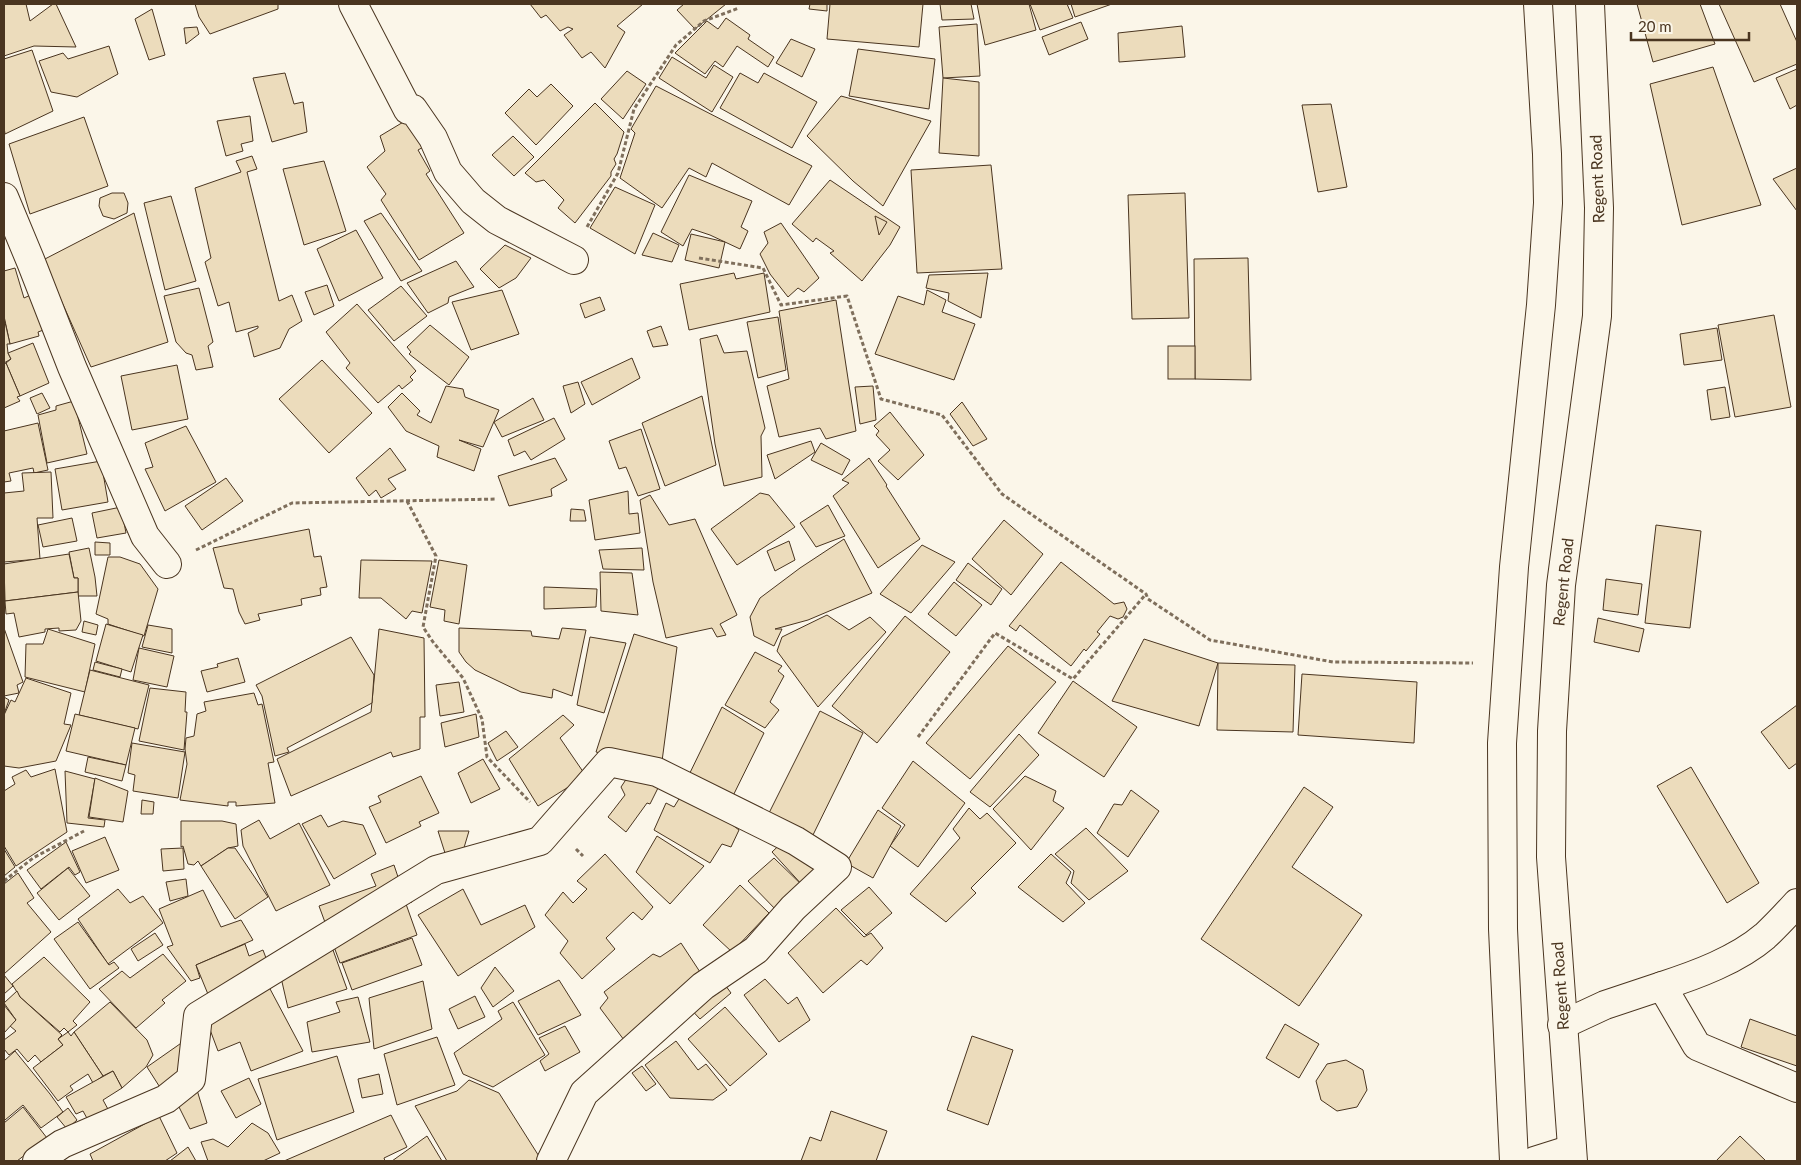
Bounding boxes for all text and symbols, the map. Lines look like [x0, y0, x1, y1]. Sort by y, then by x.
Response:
scale bar [1631, 10, 1748, 42]
text: 20 m [1638, 17, 1672, 35]
street label: Regent Road [1585, 134, 1608, 224]
street label: Regent Road [1548, 537, 1577, 627]
street label: Regent Road [1547, 941, 1572, 1031]

